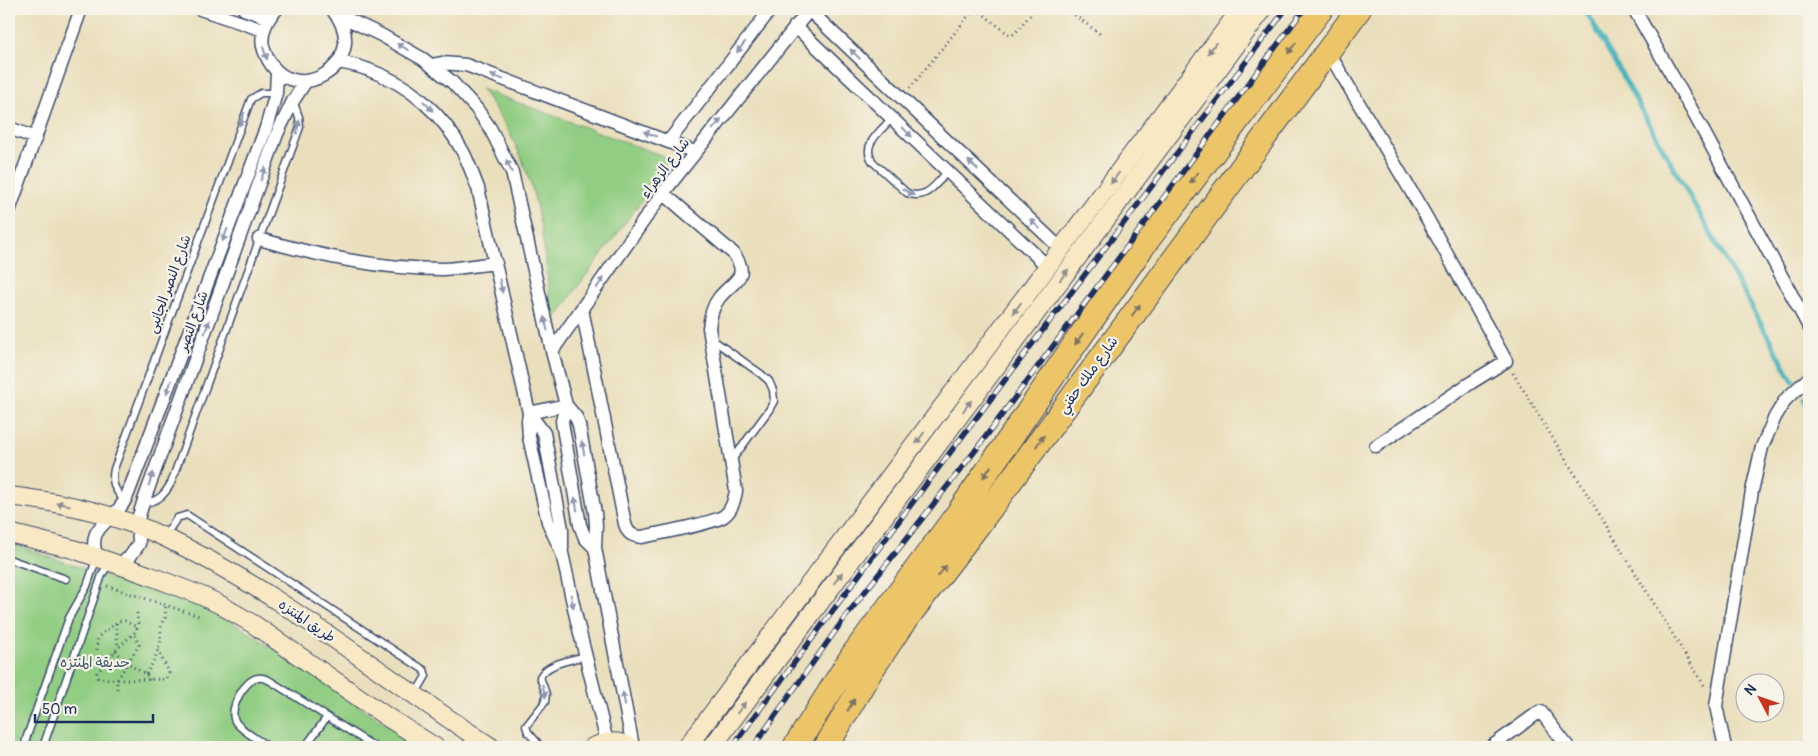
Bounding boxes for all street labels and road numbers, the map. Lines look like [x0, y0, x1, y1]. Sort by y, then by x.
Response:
street label: شارع الزهراء [637, 134, 694, 202]
street label: شارع النصر الجانبى [143, 232, 195, 336]
street label: شارع النصر [174, 289, 212, 353]
street label: شارع ملك حفني [1054, 333, 1125, 419]
street label: طريق المنتزه [275, 596, 339, 646]

